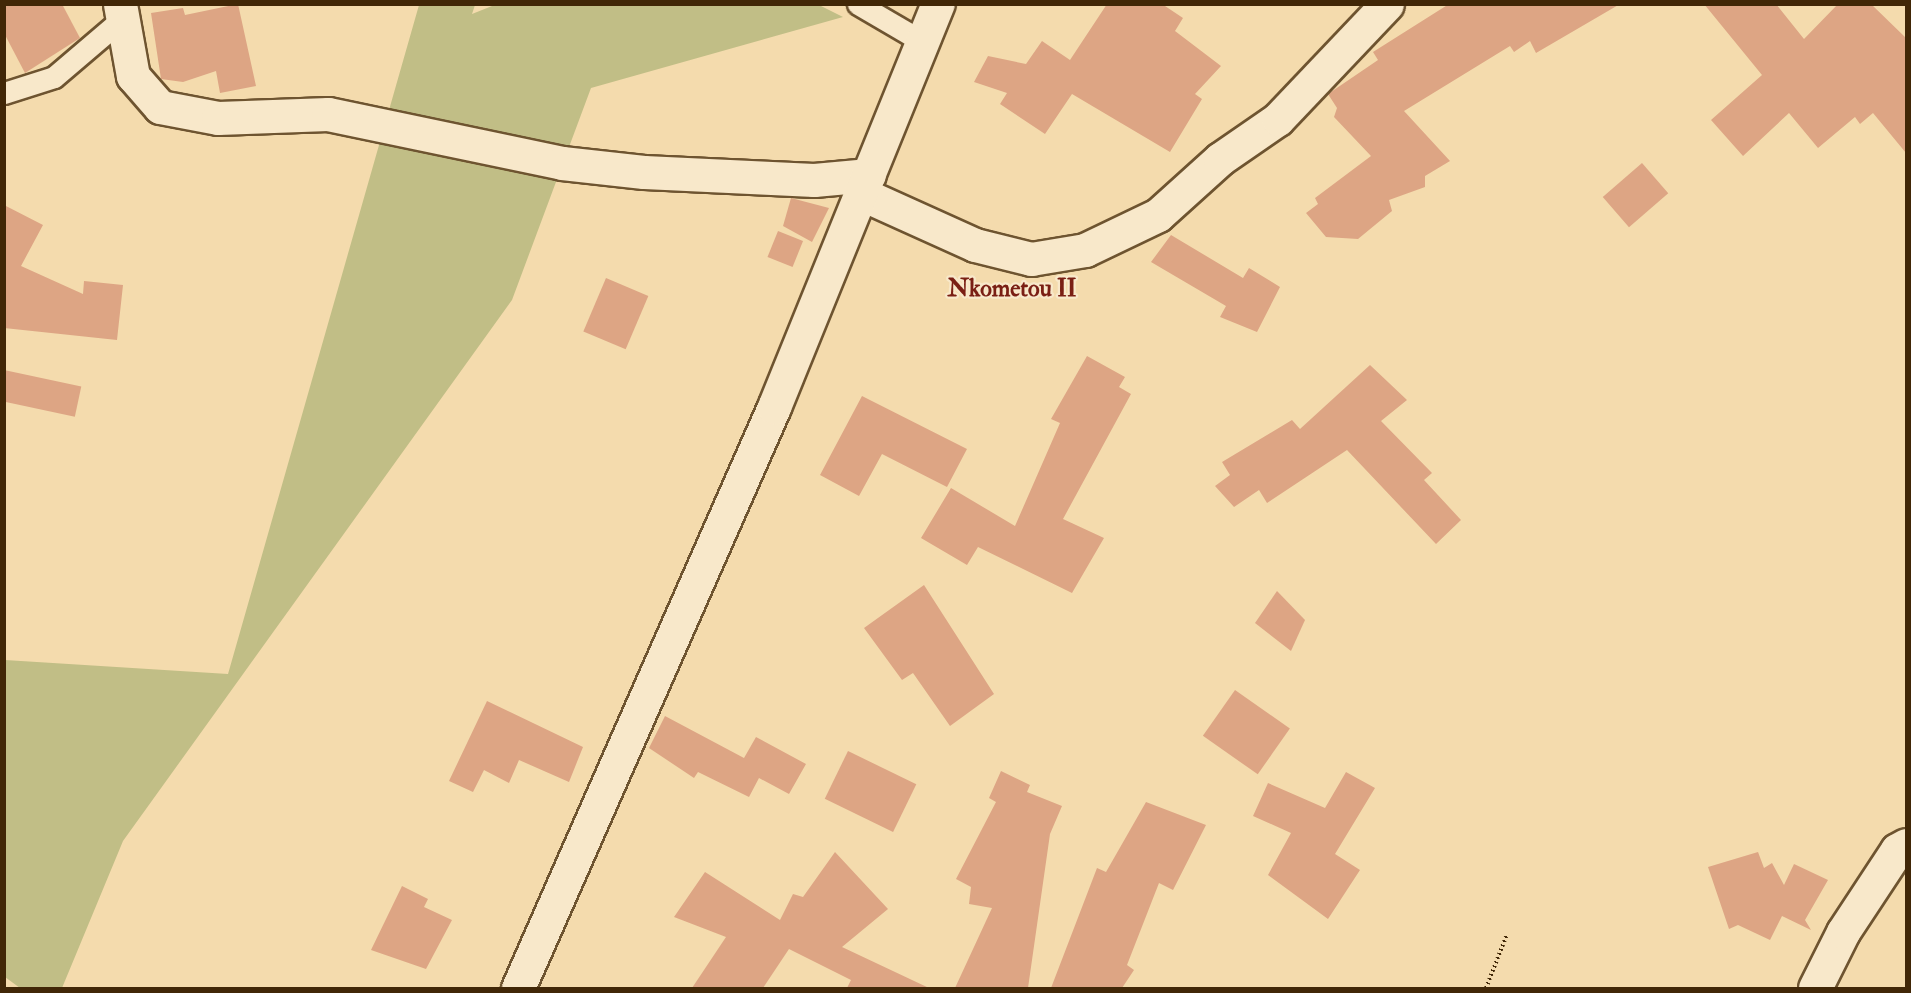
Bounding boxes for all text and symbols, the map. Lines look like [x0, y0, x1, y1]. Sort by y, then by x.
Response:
district label: Nkometou II [948, 275, 1076, 303]

